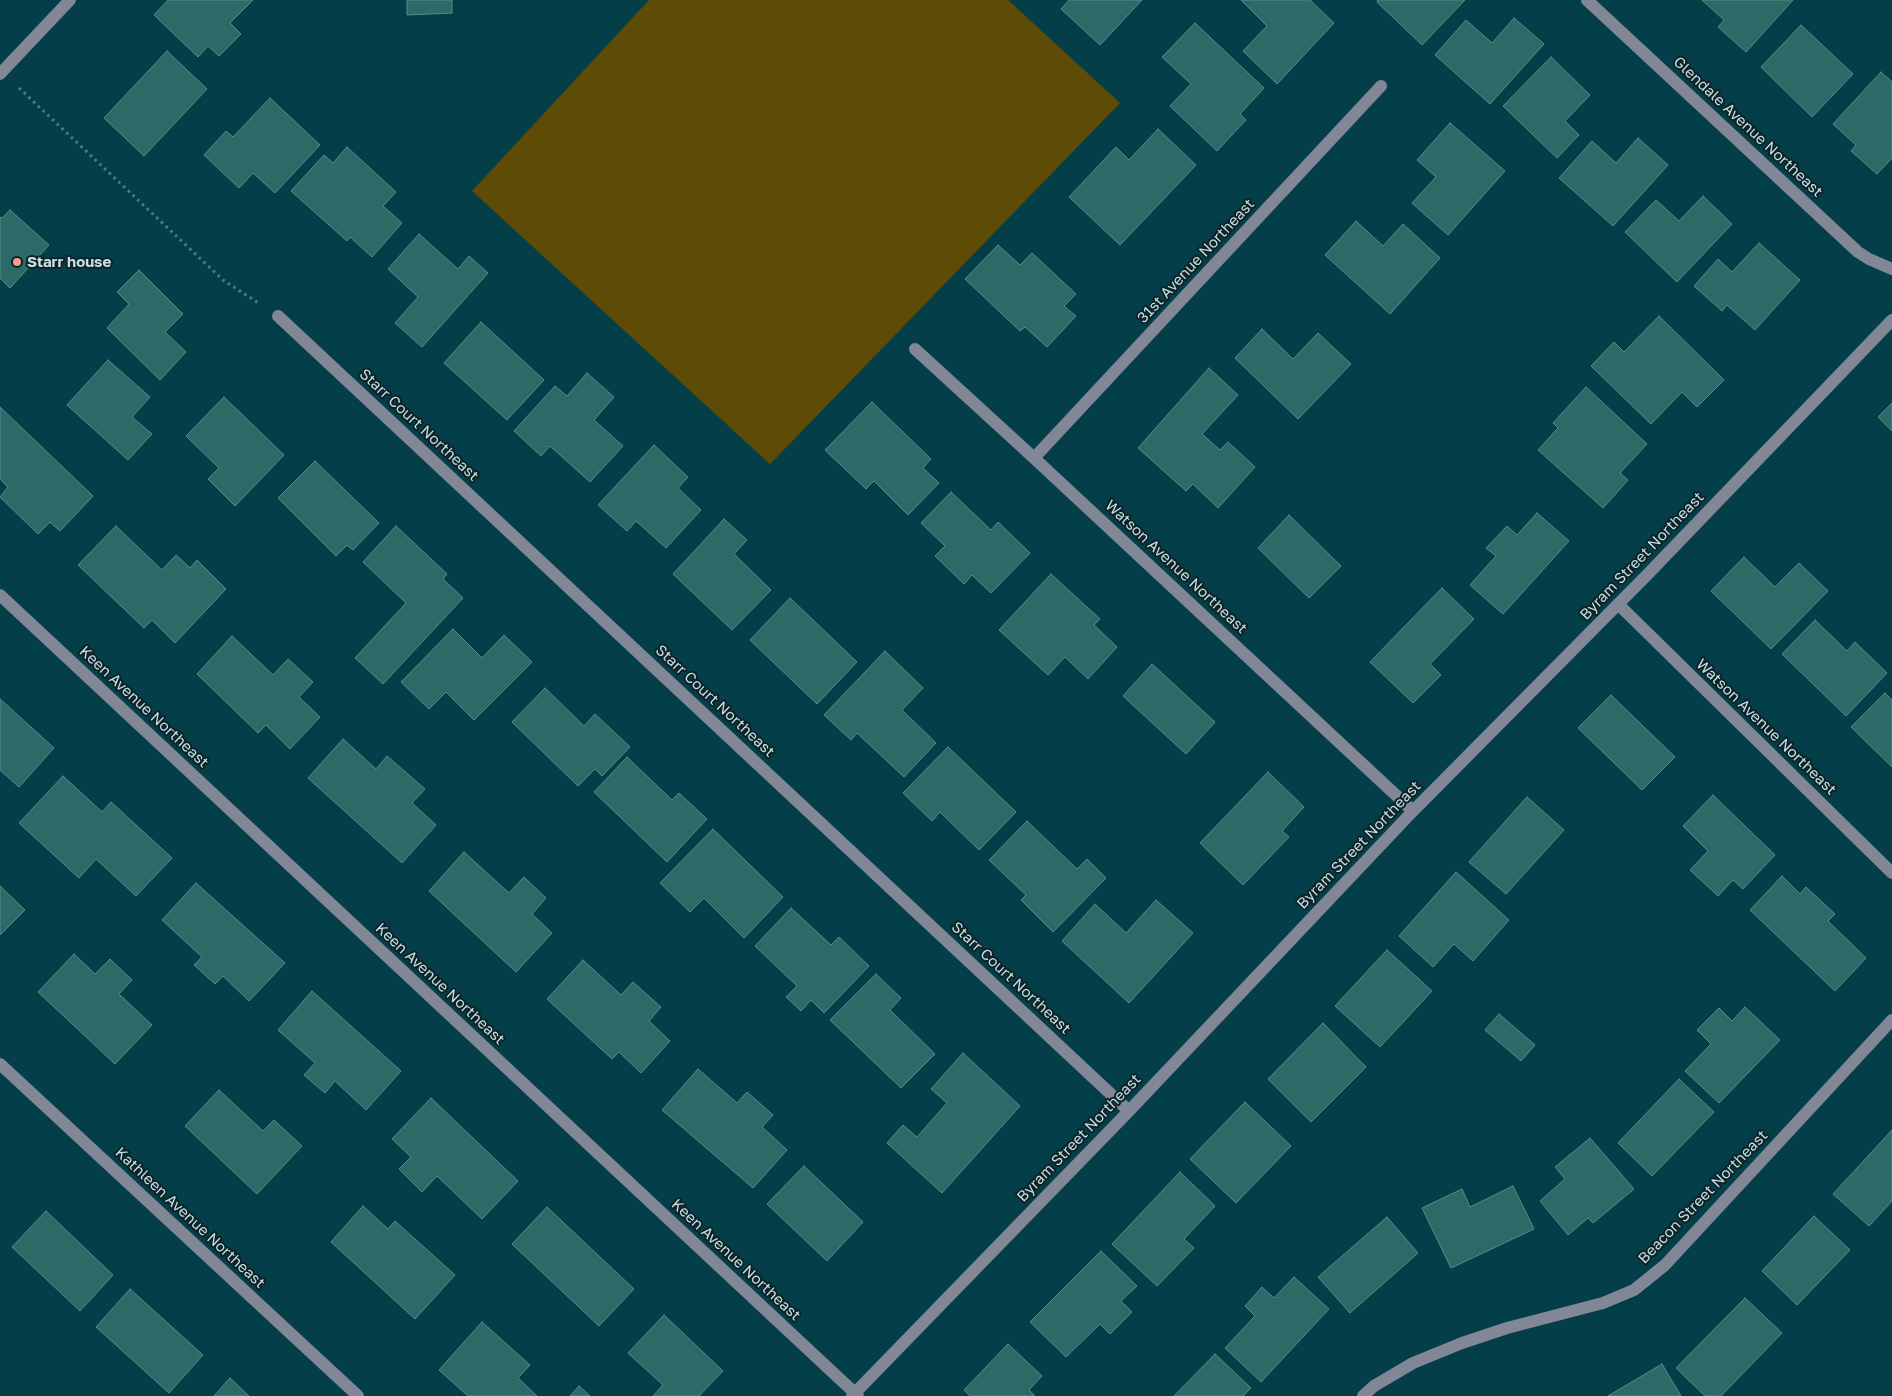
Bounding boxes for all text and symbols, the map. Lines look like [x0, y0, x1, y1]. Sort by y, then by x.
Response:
street label: Glendale Avenue Northeast [1670, 53, 1826, 201]
street label: 31st Avenue Northeast [1134, 195, 1258, 327]
place label: Starr house [27, 253, 111, 271]
marker: Starr house [11, 256, 23, 268]
street label: Starr Court Northeast [356, 365, 482, 485]
street label: Byram Street Northeast [1576, 488, 1708, 624]
street label: Watson Avenue Northeast [1101, 496, 1251, 638]
street label: Starr Court Northeast [652, 641, 778, 761]
street label: Keen Avenue Northeast [76, 642, 212, 772]
street label: Watson Avenue Northeast [1692, 655, 1840, 799]
street label: Byram Street Northeast [1293, 777, 1425, 913]
street label: Starr Court Northeast [948, 918, 1074, 1038]
street label: Keen Avenue Northeast [372, 919, 508, 1049]
street label: Byram Street Northeast [1013, 1070, 1145, 1206]
street label: Beacon Street Northeast [1635, 1127, 1771, 1267]
street label: Kathleen Avenue Northeast [111, 1144, 269, 1292]
street label: Keen Avenue Northeast [668, 1195, 804, 1325]

